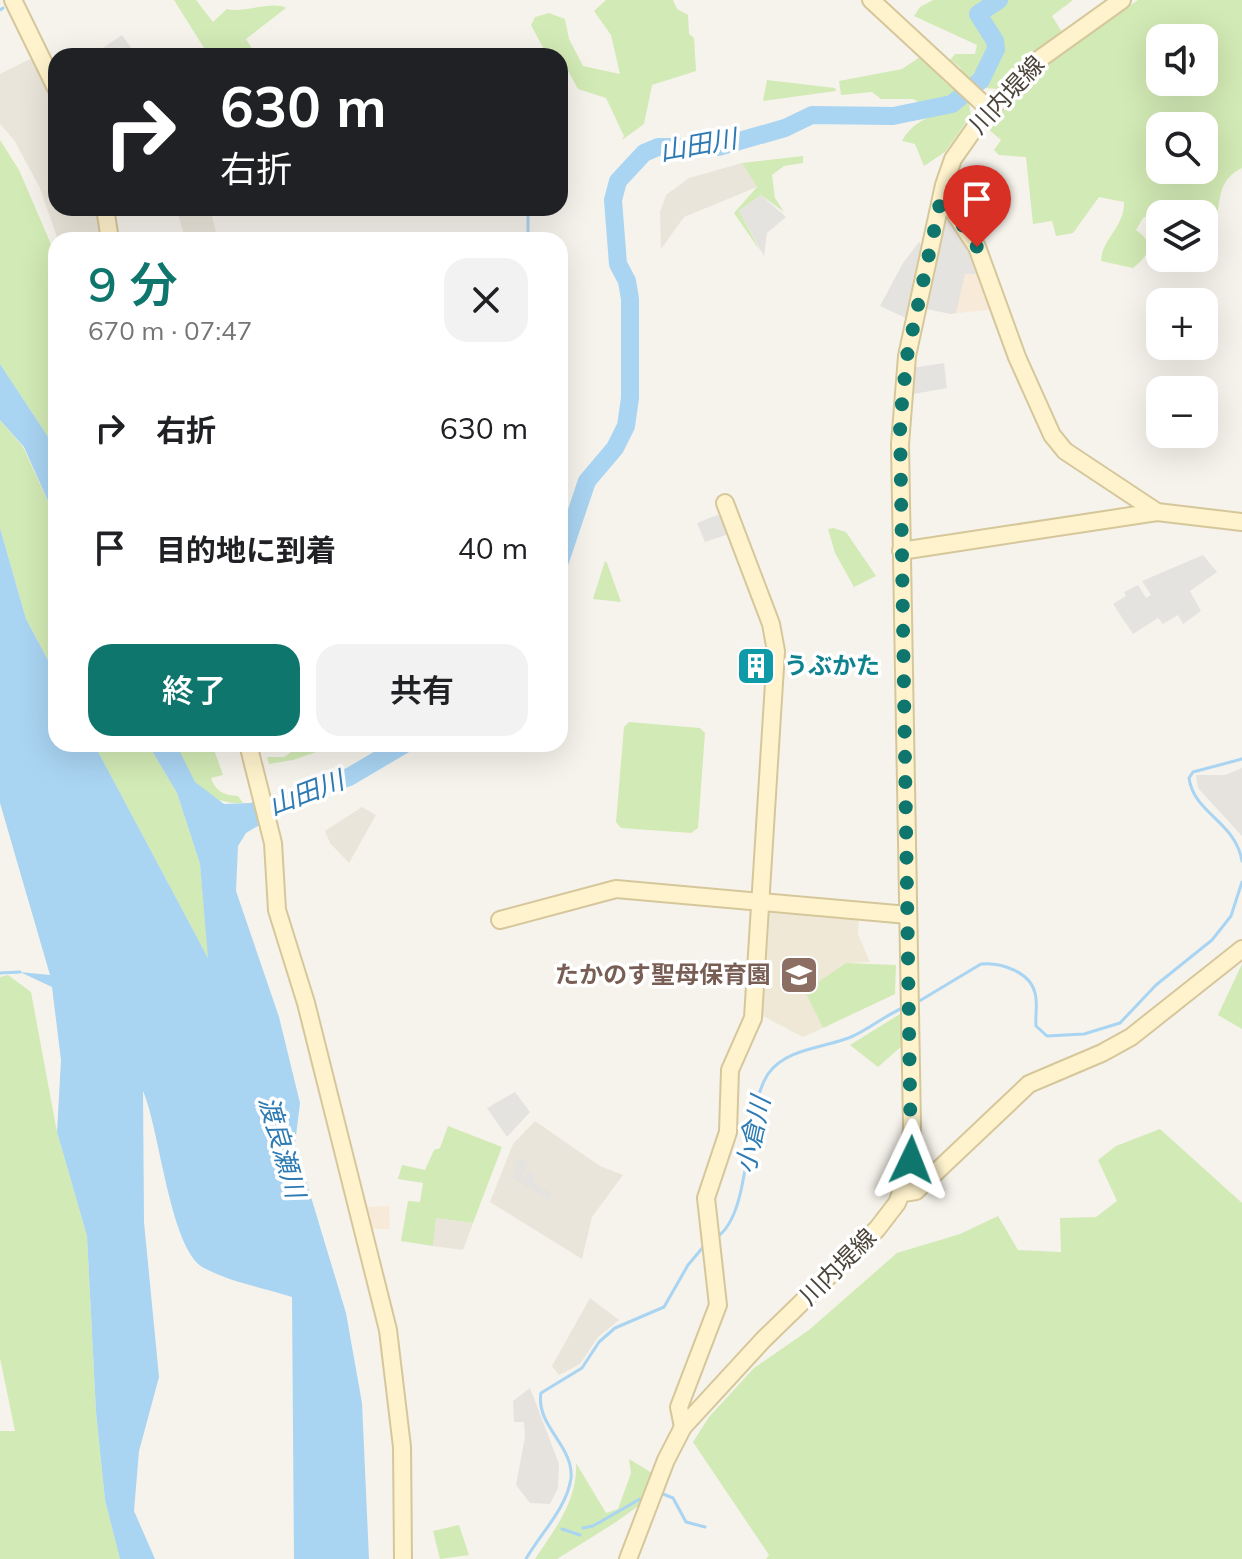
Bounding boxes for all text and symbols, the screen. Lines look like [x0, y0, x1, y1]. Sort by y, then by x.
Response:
map controls [1146, 24, 1218, 448]
button: sound [1146, 24, 1218, 96]
street label: 川内堤線 [963, 49, 1050, 140]
text: 630 m [220, 71, 387, 141]
icon: right [88, 80, 192, 184]
button: search [1146, 112, 1218, 184]
water label: 山田川 [657, 121, 742, 168]
text: 右折 [220, 146, 292, 191]
pin [943, 165, 1011, 247]
icon: arrive [955, 177, 999, 221]
button: layers [1146, 200, 1218, 272]
text: 9 分 [88, 254, 178, 314]
button: close [444, 258, 528, 342]
button: + [1146, 288, 1218, 360]
text: 670 m · 07:47 [88, 314, 252, 347]
button: − [1146, 376, 1218, 448]
icon: right [88, 406, 132, 450]
text: 630 m [440, 409, 528, 447]
text: 右折 [156, 411, 216, 449]
icon: arrive [88, 526, 132, 570]
text: 40 m [458, 529, 528, 567]
text: 目的地に到着 [156, 531, 336, 569]
button: 終了 [88, 644, 300, 736]
button: 共有 [316, 644, 528, 736]
building icon: うぶかた [735, 645, 777, 687]
place label: うぶかた [784, 650, 880, 680]
water label: 山田川 [263, 762, 351, 822]
school or university icon: たかのす聖母保育園 [778, 954, 820, 996]
place label: たかのす聖母保育園 [555, 959, 771, 989]
water label: 小倉川 [728, 1090, 777, 1176]
water label: 渡良瀬川 [252, 1092, 313, 1204]
position arrow [869, 1118, 953, 1202]
street label: 川内堤線 [793, 1222, 882, 1311]

